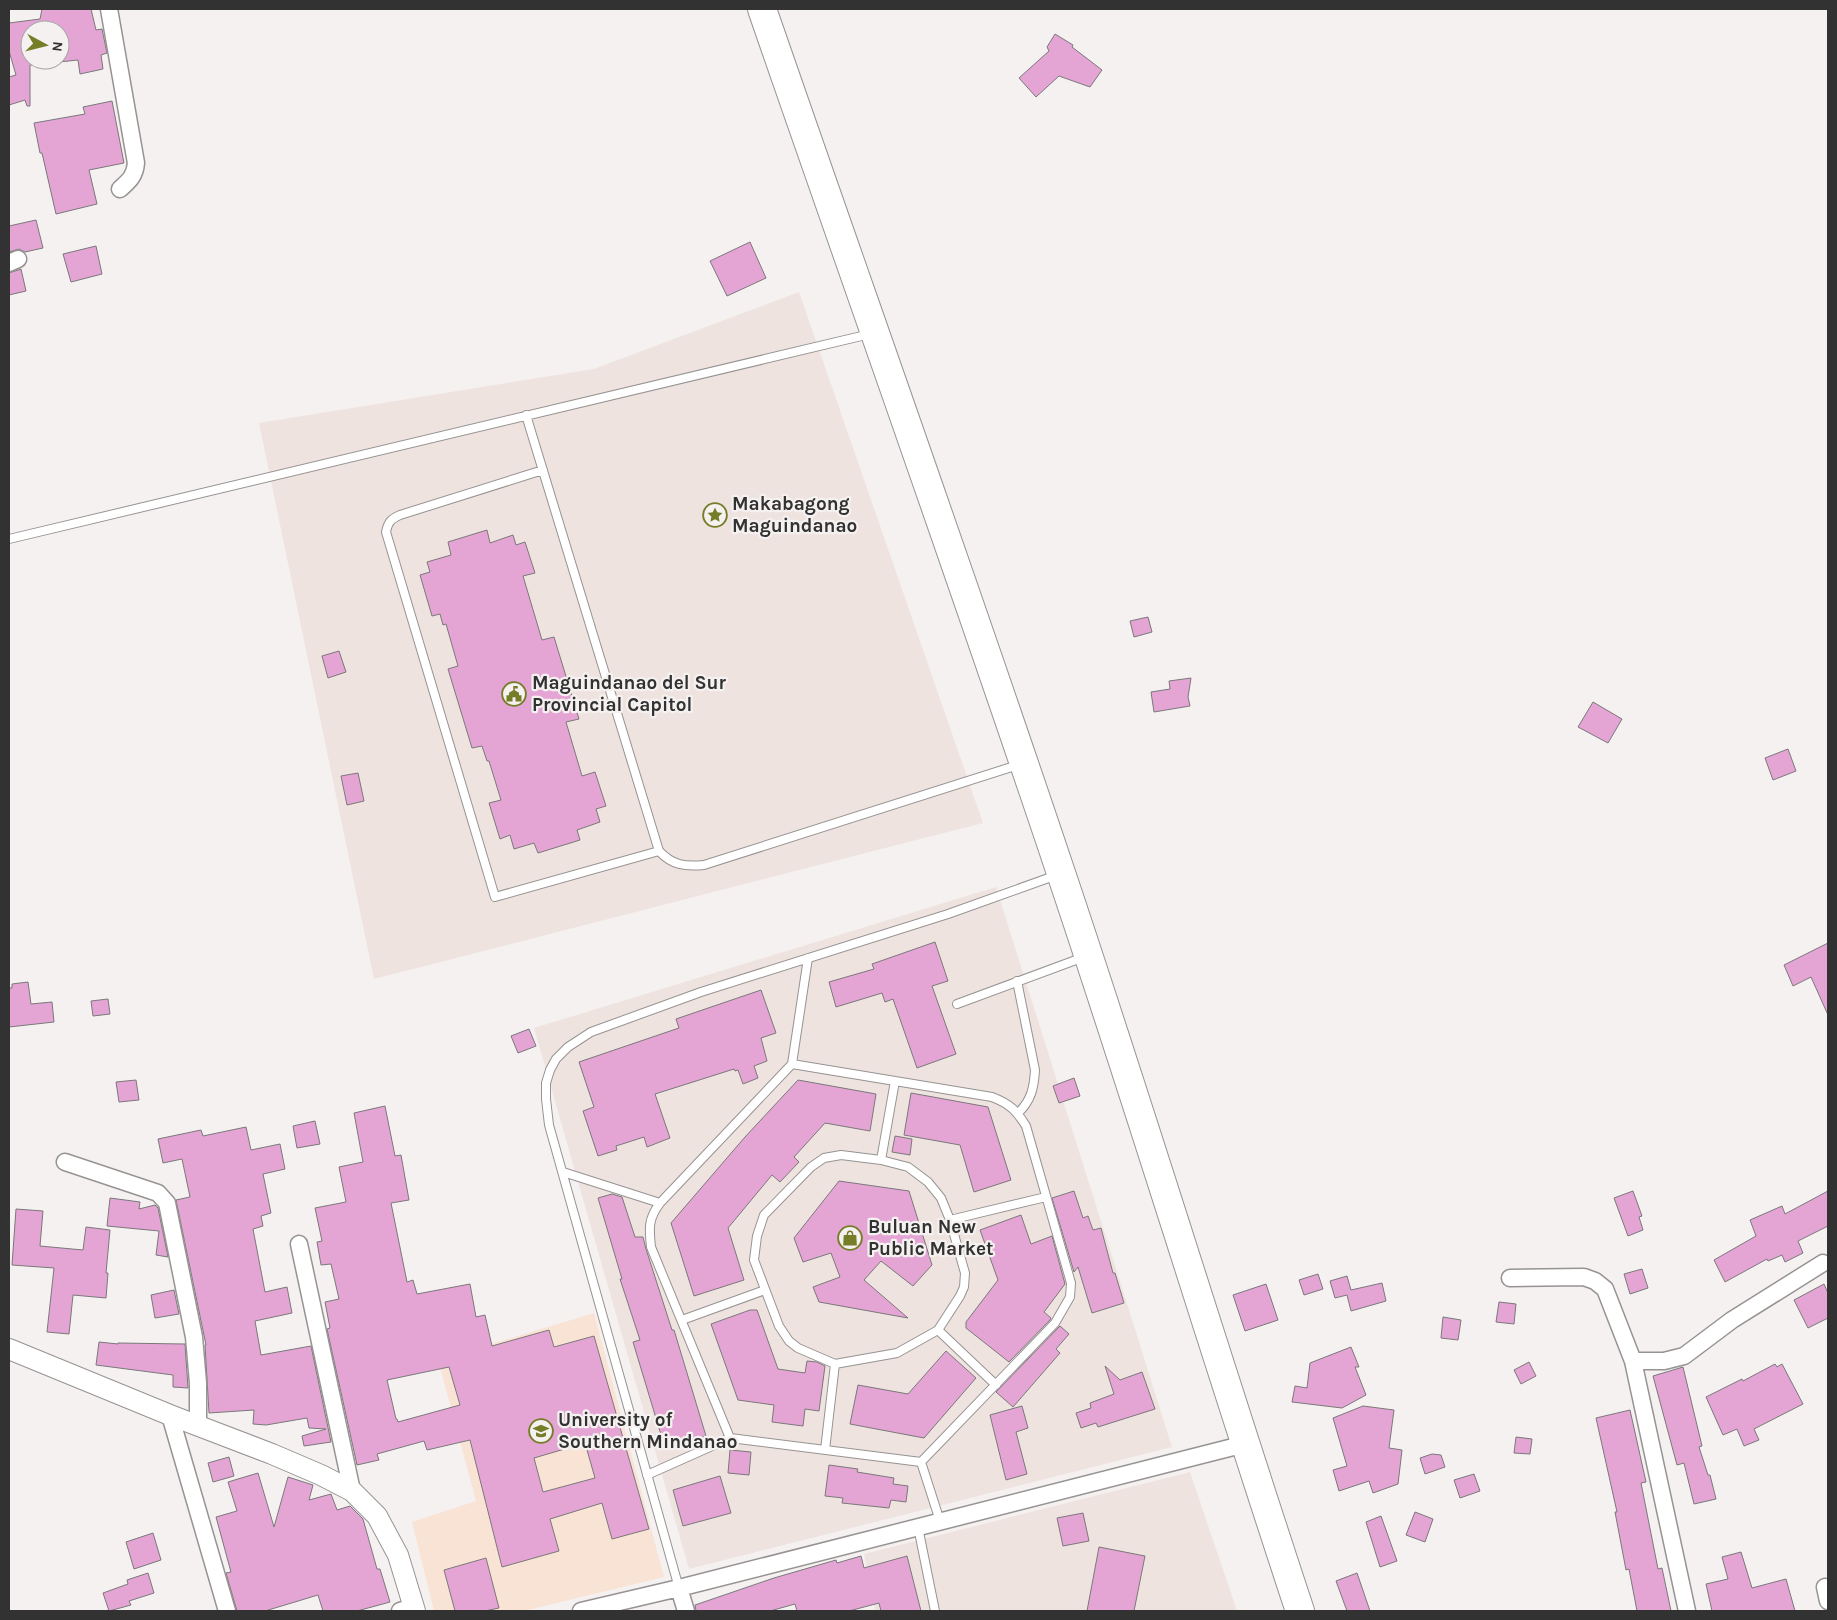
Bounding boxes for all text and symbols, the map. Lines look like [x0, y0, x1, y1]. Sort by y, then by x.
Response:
north arrow [20, 20, 70, 70]
text: N [48, 41, 66, 53]
place label: Makabagong Maguindanao [732, 493, 857, 537]
place icon: Makabagong Maguindanao [702, 502, 728, 528]
place label: Maguindanao del Sur Provincial Capitol [532, 672, 726, 716]
public building icon: Maguindanao del Sur Provincial Capitol [501, 681, 527, 707]
place label: Buluan New Public Market [868, 1216, 994, 1260]
shop icon: Buluan New Public Market [837, 1225, 863, 1251]
place label: University of Southern Mindanao [558, 1409, 737, 1453]
school or university icon: University of Southern Mindanao [528, 1418, 554, 1444]

